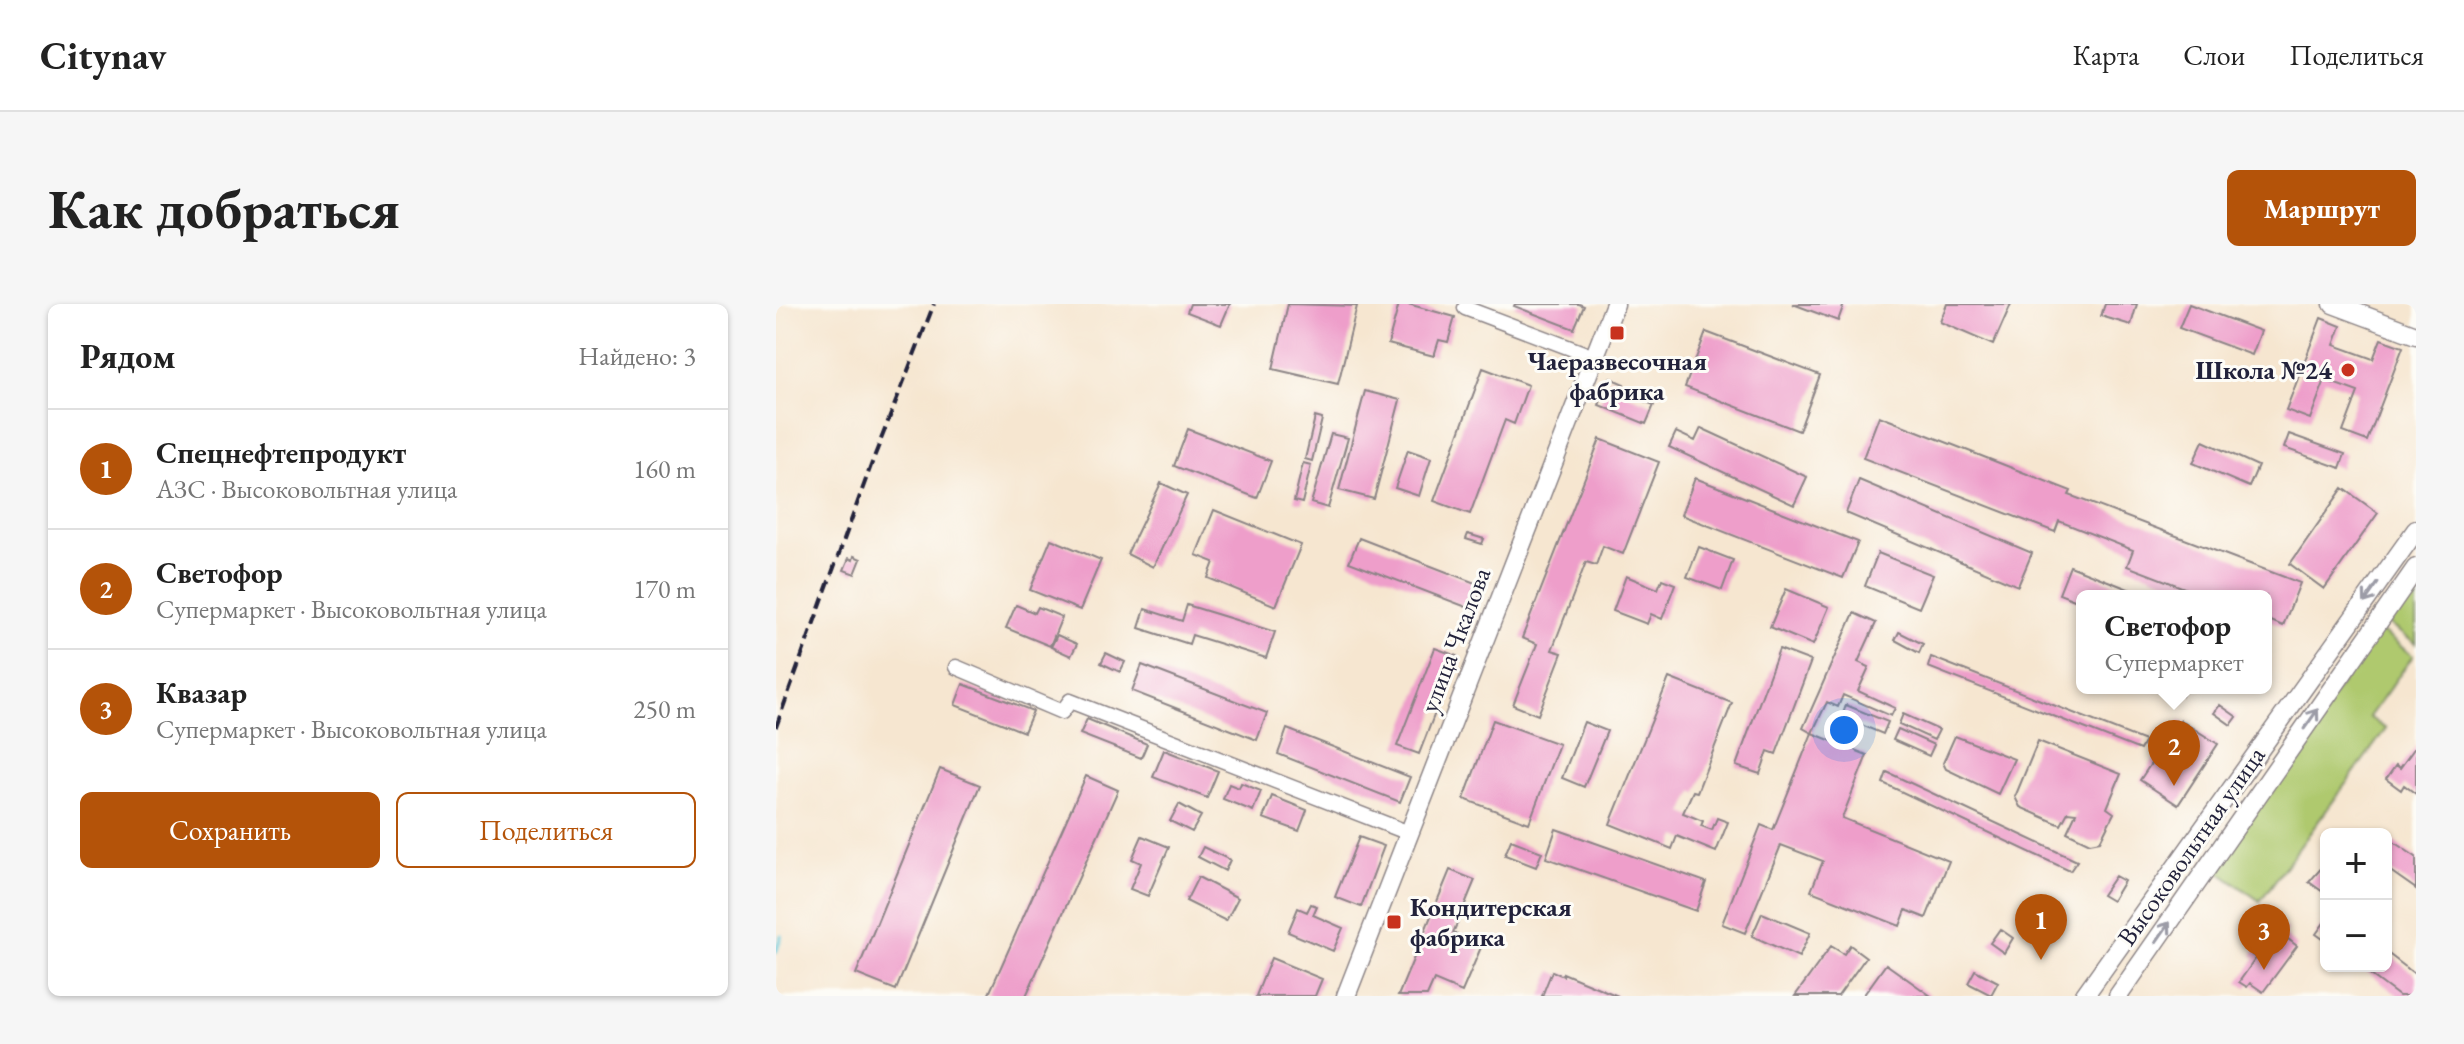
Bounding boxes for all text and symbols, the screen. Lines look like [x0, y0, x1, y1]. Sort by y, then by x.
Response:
text: Citynav [40, 31, 166, 80]
text: Карта [2072, 37, 2139, 73]
text: Слои [2183, 37, 2245, 73]
text: Поделиться [2289, 37, 2424, 73]
button: Маршрут [2227, 170, 2416, 246]
text: Как добраться [48, 172, 400, 245]
marker: Чаеразвесочная фабрика [1608, 324, 1626, 342]
text: Рядом [80, 334, 175, 378]
text: Найдено: 3 [578, 339, 696, 373]
place label: Чаеразвесочная фабрика [1527, 344, 1707, 408]
place label: Школа №24 [2196, 353, 2332, 387]
marker: Школа №24 [2339, 361, 2357, 379]
text: Спецнефтепродукт [156, 433, 406, 472]
text: 1 [99, 452, 113, 486]
text: 160 m [633, 452, 696, 486]
text: АЗС · Высоковольтная улица [156, 472, 457, 506]
text: Светофор [156, 553, 283, 592]
street label: улица Чкалова [1412, 562, 1498, 717]
text: 2 [99, 572, 113, 606]
text: 170 m [633, 572, 696, 606]
one-way arrow [2363, 582, 2379, 604]
popup [2076, 590, 2272, 694]
text: Супермаркет · Высоковольтная улица [156, 592, 547, 626]
text: Светофор [2104, 606, 2231, 645]
text: Супермаркет [2104, 645, 2244, 679]
text: Квазар [156, 673, 247, 712]
text: 3 [99, 692, 113, 726]
text: 250 m [633, 692, 696, 726]
one-way arrow [2303, 708, 2319, 730]
your location [1824, 710, 1864, 750]
text: Супермаркет · Высоковольтная улица [156, 712, 547, 746]
pin: 2 [2148, 720, 2200, 786]
street label: Высоковольтная улица [2109, 739, 2273, 952]
button: Сохранить [80, 792, 380, 868]
button: Поделиться [396, 792, 696, 868]
map controls [2320, 828, 2392, 972]
button: + [2320, 828, 2392, 900]
place label: Кондитерская фабрика [1410, 890, 1572, 954]
pin: 1 [2015, 894, 2067, 960]
button: − [2320, 900, 2392, 972]
pin: 3 [2238, 904, 2290, 970]
marker: Кондитерская фабрика [1385, 913, 1403, 931]
one-way arrow [2155, 921, 2171, 943]

